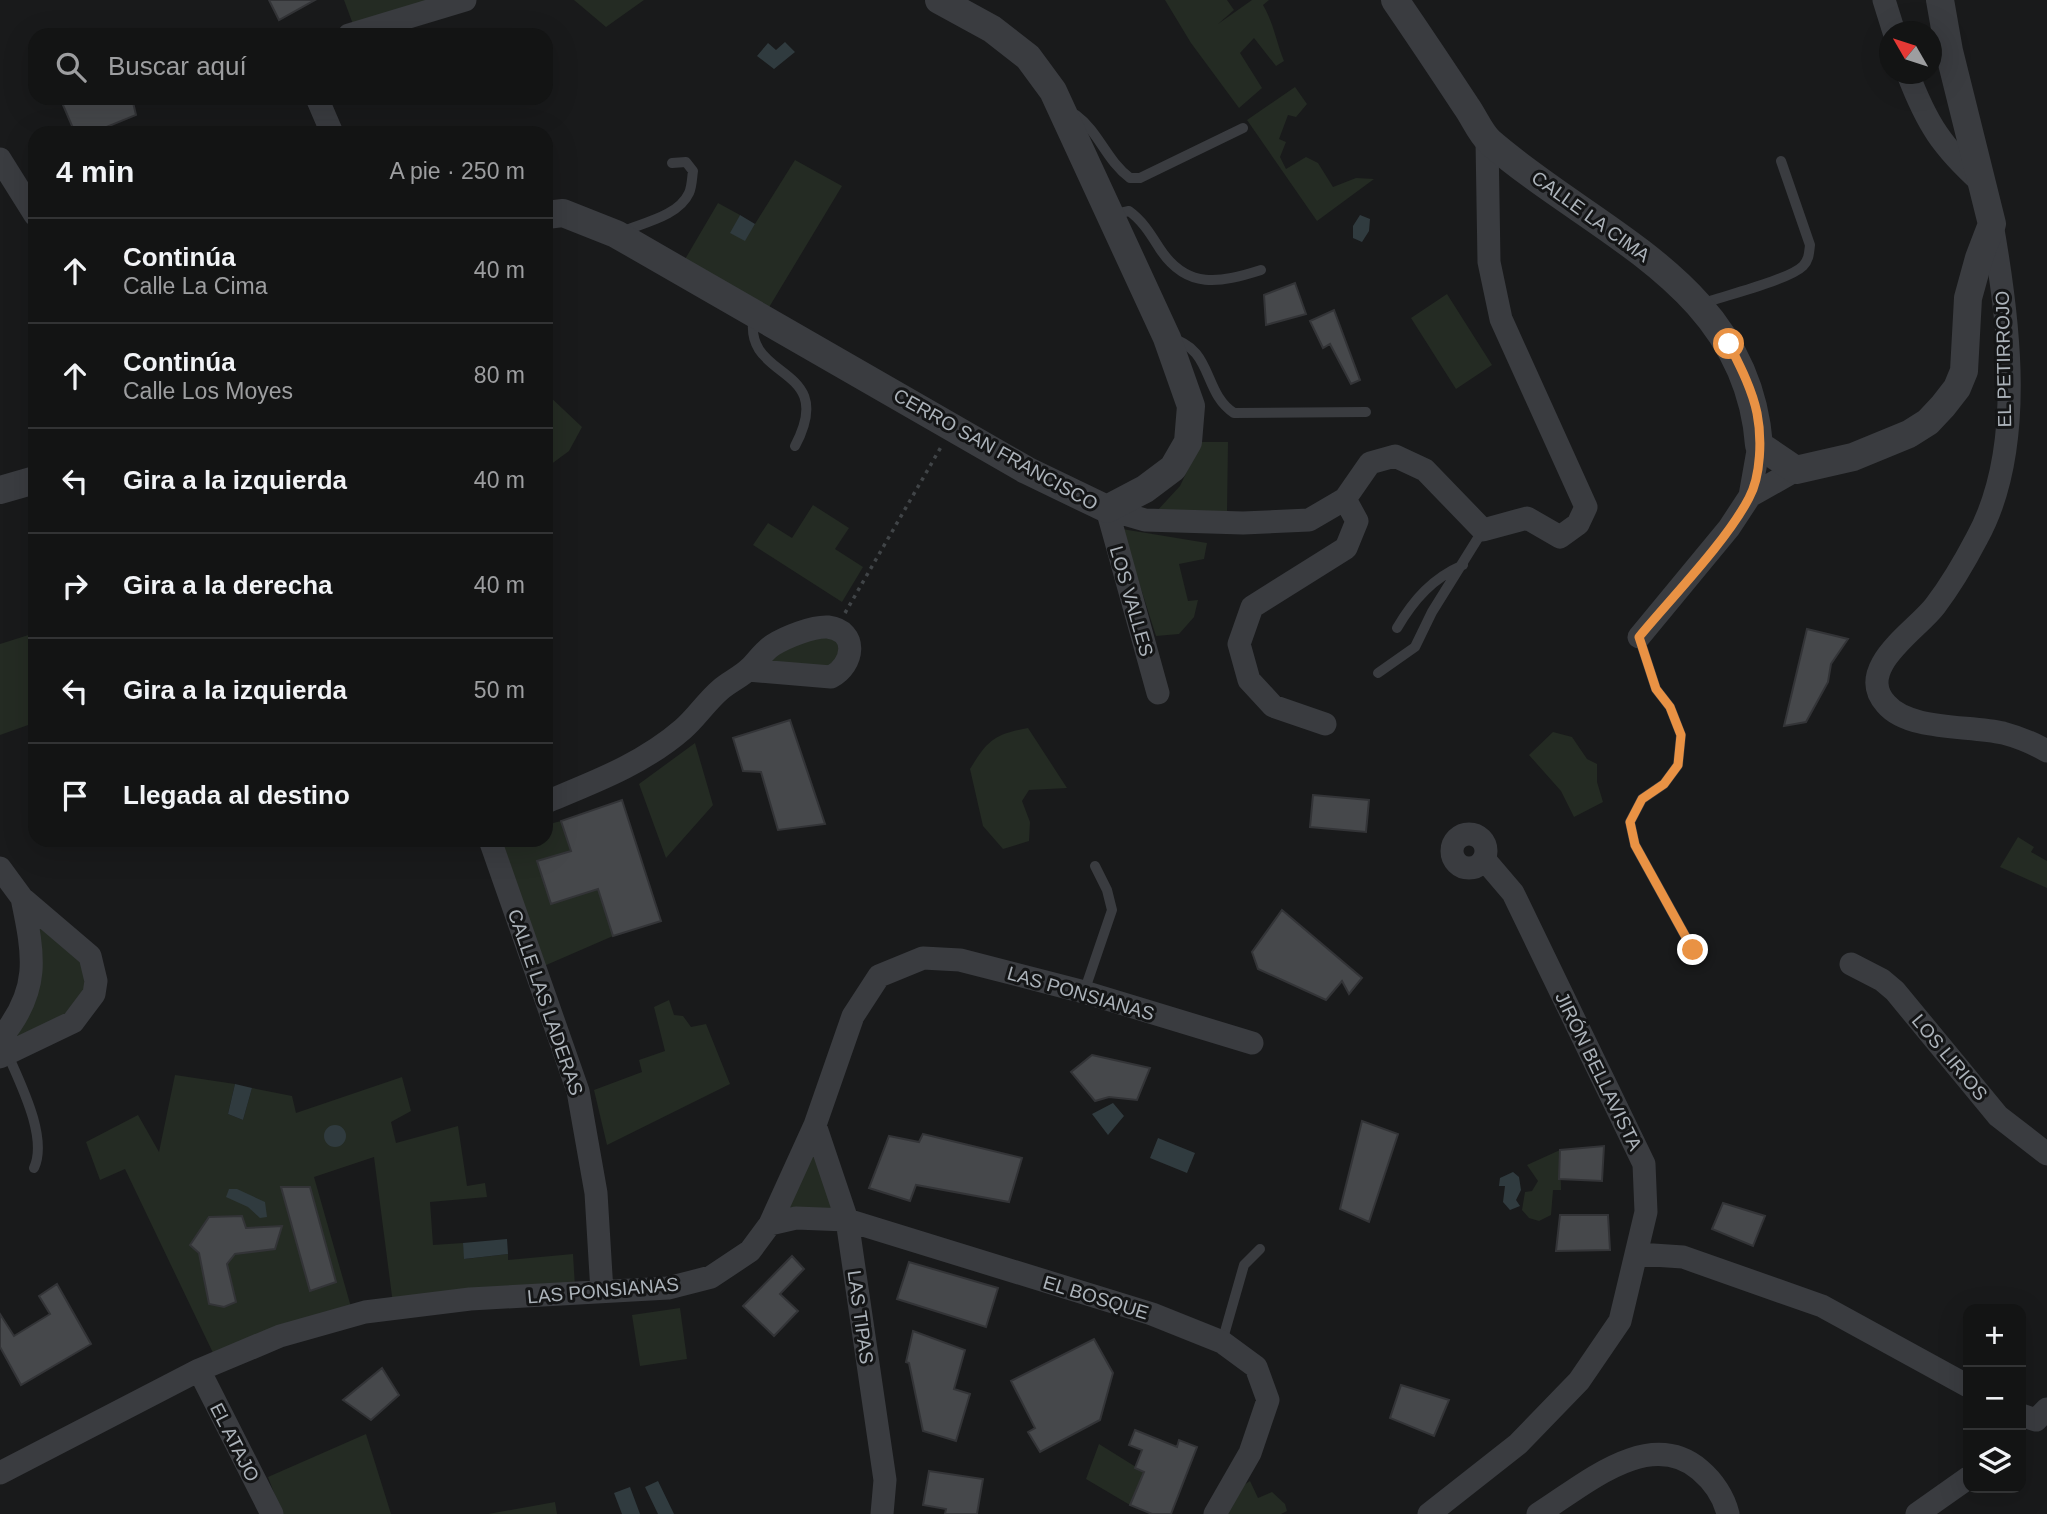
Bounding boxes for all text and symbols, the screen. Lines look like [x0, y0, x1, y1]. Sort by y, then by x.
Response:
north arrow [1879, 21, 1942, 84]
search box [28, 28, 553, 105]
icon: search [52, 48, 90, 86]
text: Buscar aquí [108, 51, 247, 81]
text: 4 min [56, 155, 134, 188]
text: A pie · 250 m [389, 158, 525, 184]
street label: CALLE LA CIMA [1528, 167, 1654, 266]
text: Continúa [123, 242, 236, 272]
icon: ahead [56, 252, 94, 290]
text: 40 m [474, 257, 525, 283]
text: Calle La Cima [123, 273, 267, 299]
street label: EL PETIRROJO [1992, 291, 2015, 427]
route start [1713, 328, 1744, 359]
text: Continúa [123, 347, 236, 377]
icon: ahead [56, 357, 94, 395]
text: 80 m [474, 362, 525, 388]
text: Calle Los Moyes [123, 378, 293, 404]
street label: CERRO SAN FRANCISCO [890, 384, 1101, 514]
icon: left [56, 462, 94, 500]
text: Gira a la izquierda [123, 465, 347, 495]
text: 40 m [474, 467, 525, 493]
street label: LOS VALLES [1106, 544, 1157, 659]
icon: right [56, 567, 94, 605]
text: Gira a la derecha [123, 570, 333, 600]
text: 40 m [474, 572, 525, 598]
icon: left [56, 672, 94, 710]
text: Gira a la izquierda [123, 675, 347, 705]
text: 50 m [474, 677, 525, 703]
icon: arrive [56, 777, 94, 815]
text: Llegada al destino [123, 780, 350, 810]
street label: CALLE LAS LADERAS [504, 906, 587, 1098]
route end [1677, 934, 1708, 965]
street label: LAS PONSIANAS [1005, 962, 1157, 1025]
street label: JIRÓN BELLAVISTA [1551, 989, 1646, 1154]
street label: LOS LIRIOS [1908, 1010, 1992, 1105]
street label: LAS TIPAS [844, 1269, 877, 1365]
street label: EL BOSQUE [1041, 1271, 1151, 1323]
street label: LAS PONSIANAS [526, 1273, 680, 1308]
map controls [1963, 1304, 2026, 1493]
button: + [1963, 1304, 2026, 1367]
button: − [1963, 1367, 2026, 1430]
street label: EL ATAJO [206, 1400, 263, 1485]
button: layers [1963, 1430, 2026, 1493]

